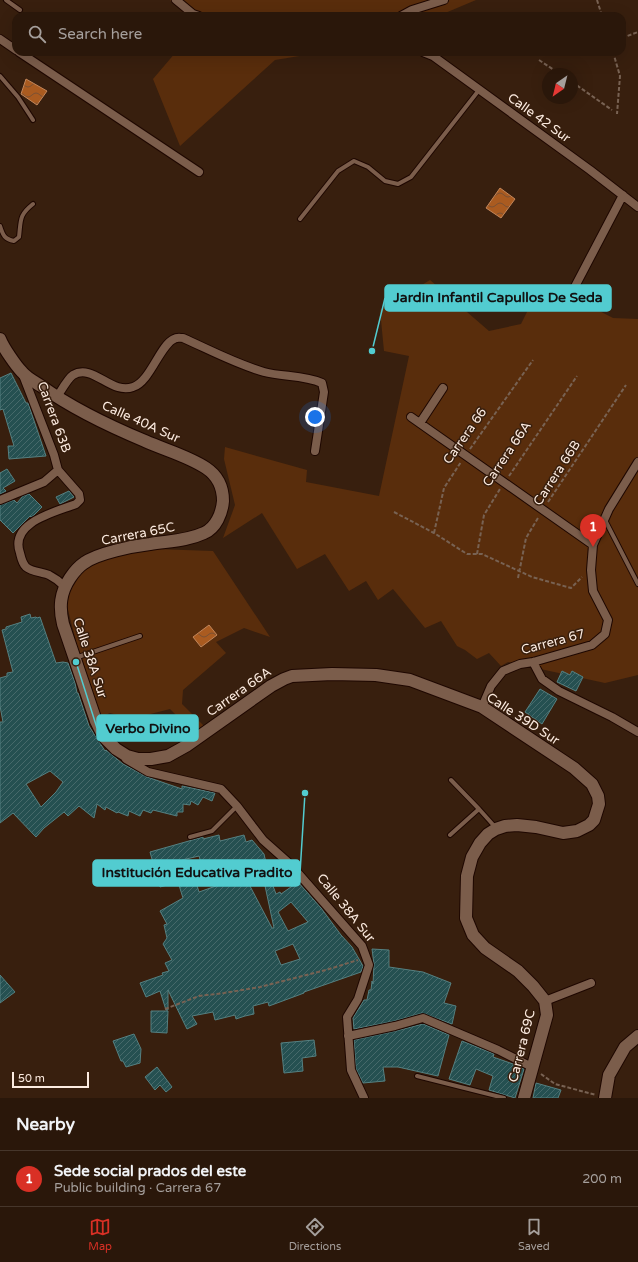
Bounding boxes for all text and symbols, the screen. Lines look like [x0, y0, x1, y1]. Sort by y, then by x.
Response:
search box [12, 12, 626, 56]
icon: search [26, 23, 48, 45]
text: Search here [58, 25, 142, 43]
north arrow [542, 68, 578, 104]
street label: Calle 42 Sur [504, 90, 574, 146]
callout: Jardin Infantil Capullos De Seda [385, 285, 611, 311]
text: Jardin Infantil Capullos De Seda [392, 289, 603, 306]
street label: Carrera 63B [34, 379, 74, 455]
street label: Calle 40A Sur [99, 398, 183, 446]
street label: Carrera 66 [440, 405, 490, 467]
your location [305, 407, 325, 427]
street label: Carrera 66A [479, 418, 535, 490]
street label: Carrera 66B [530, 437, 584, 509]
pin: 1 [580, 514, 606, 547]
street label: Carrera 65C [100, 519, 176, 549]
street label: Calle 38A Sur [69, 616, 111, 700]
street label: Carrera 67 [519, 626, 587, 658]
street label: Carrera 66A [204, 664, 275, 720]
street label: Calle 39D Sur [483, 689, 563, 749]
callout: Verbo Divino [97, 715, 198, 741]
text: Verbo Divino [105, 720, 191, 737]
callout: Institución Educativa Pradito [93, 860, 300, 886]
text: Institución Educativa Pradito [102, 864, 293, 881]
street label: Calle 38A Sur [313, 870, 379, 946]
street label: Carrera 69C [505, 1008, 539, 1084]
scale bar [12, 1070, 89, 1089]
text: 50 m [18, 1072, 45, 1085]
text: Nearby [16, 1114, 75, 1135]
text: Sede social prados del este [54, 1162, 246, 1180]
text: 1 [25, 1171, 33, 1187]
text: 200 m [582, 1171, 622, 1187]
text: Public building · Carrera 67 [54, 1180, 221, 1196]
tab: Map [88, 1216, 112, 1253]
tab: Directions [289, 1216, 341, 1253]
tab: Saved [518, 1216, 550, 1253]

